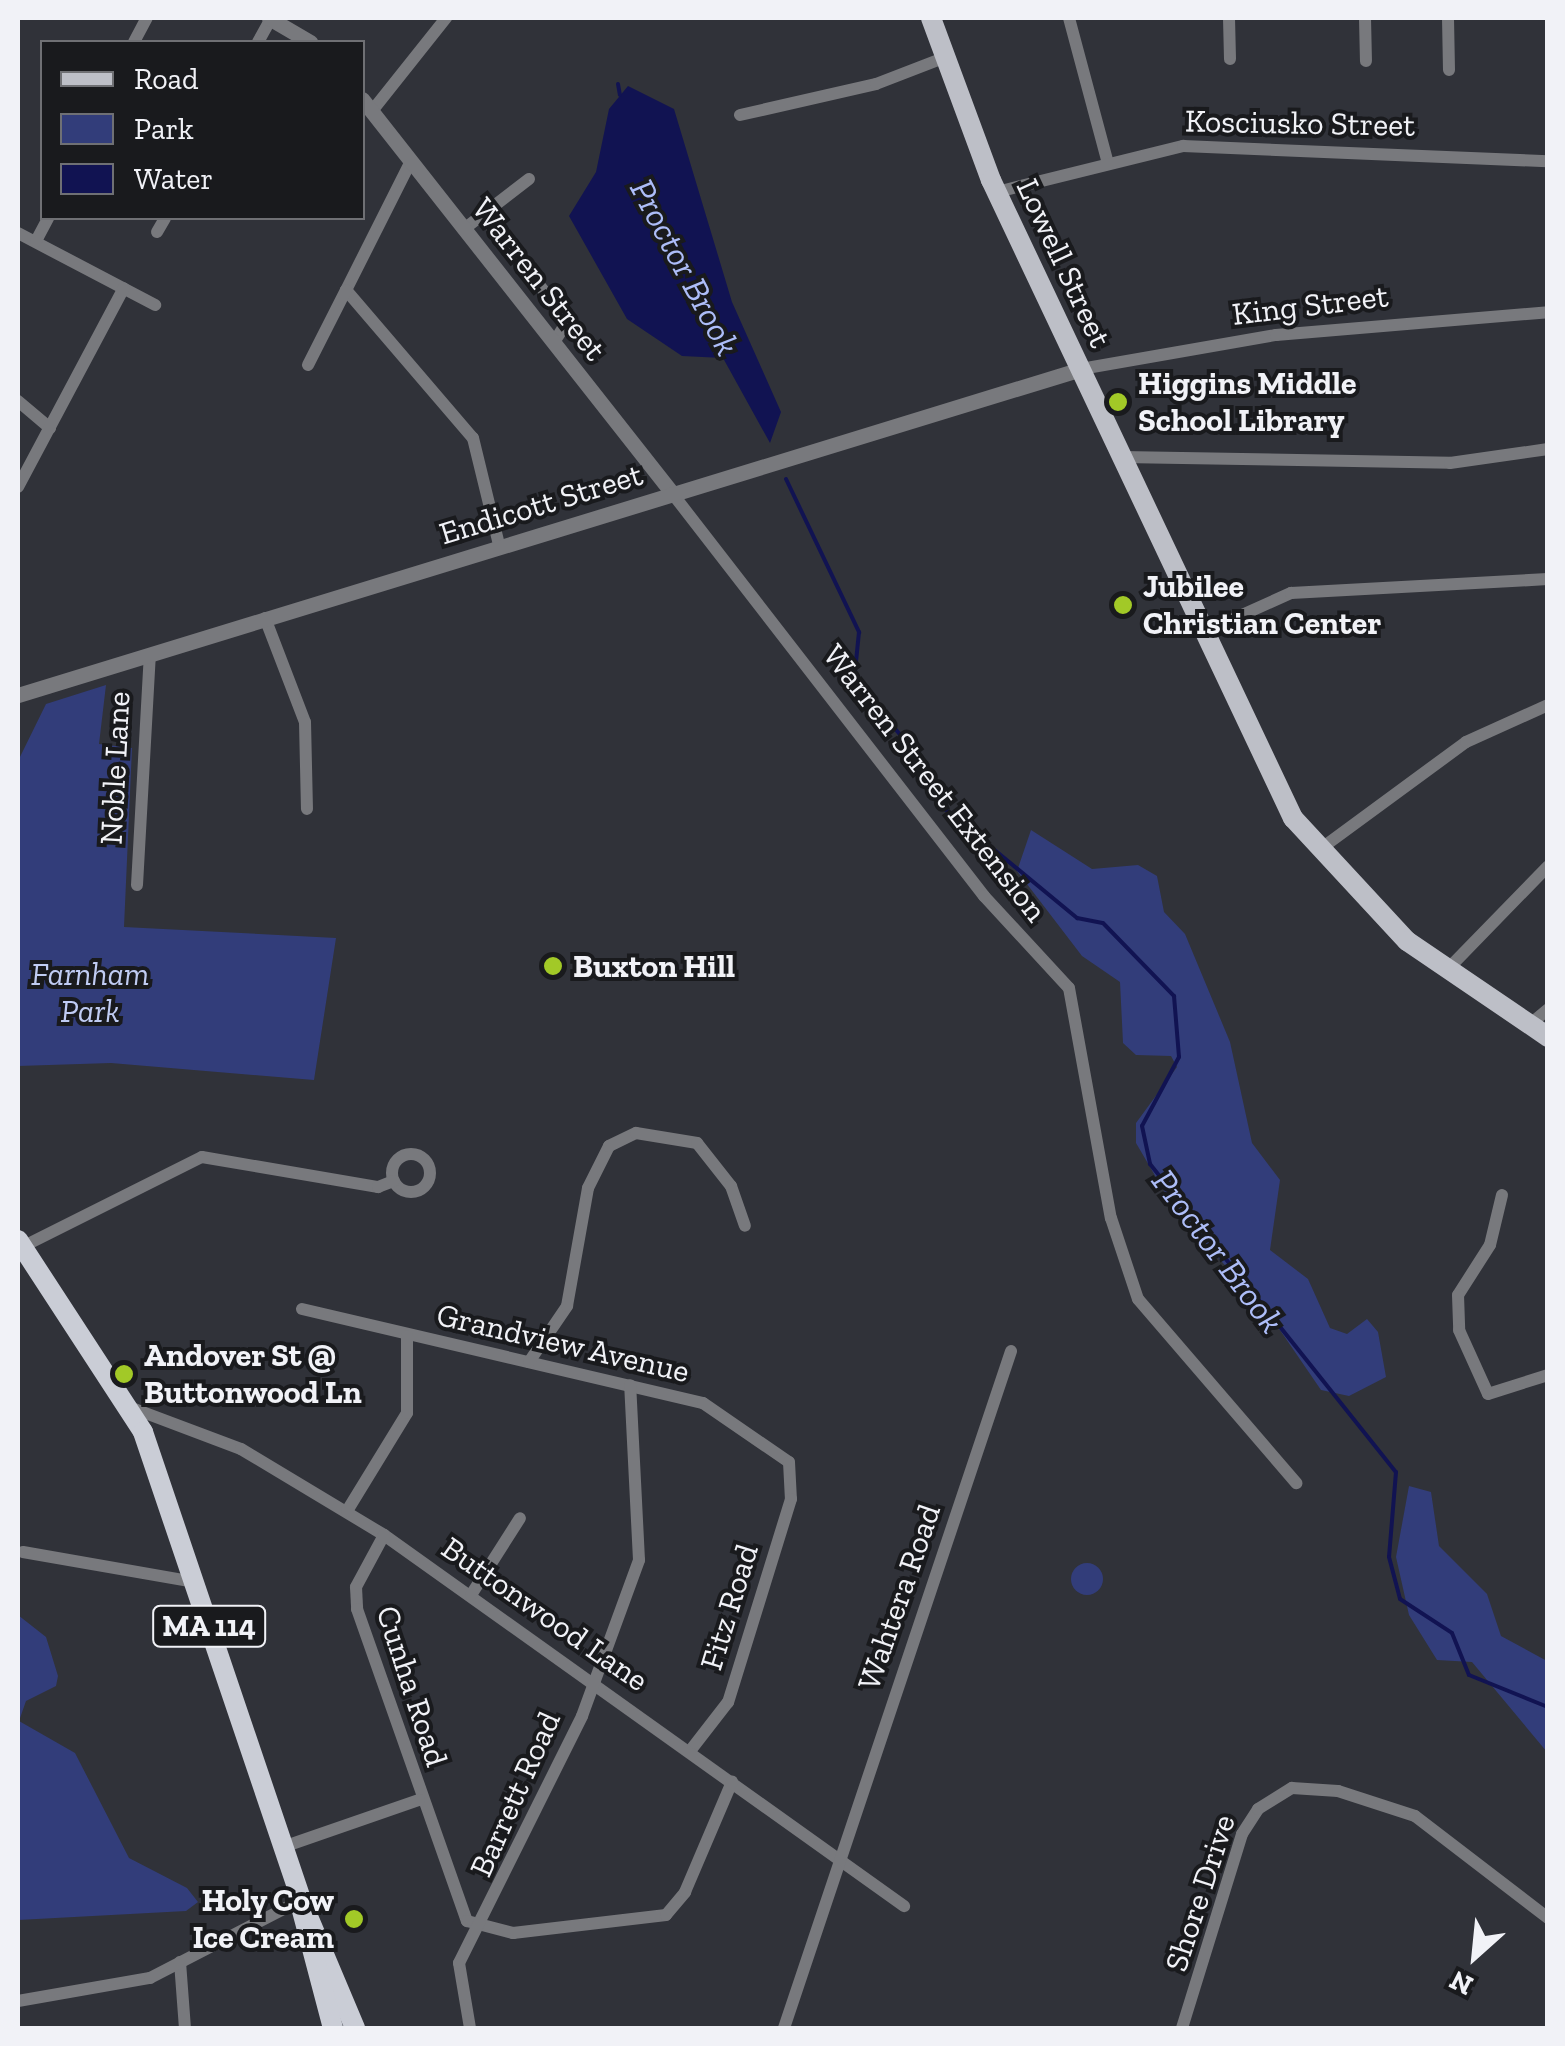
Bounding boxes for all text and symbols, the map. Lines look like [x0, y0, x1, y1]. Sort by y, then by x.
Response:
legend [40, 40, 365, 220]
text: Road [134, 61, 199, 97]
street label: Kosciusko Street [1185, 102, 1415, 144]
text: Park [134, 111, 194, 147]
text: Water [134, 161, 213, 197]
water label: Proctor Brook [621, 172, 749, 362]
street label: Lowell Street [1008, 173, 1120, 353]
street label: Warren Street [464, 190, 614, 368]
street label: King Street [1230, 276, 1390, 334]
place label: Higgins Middle School Library [1138, 365, 1356, 440]
marker: Higgins Middle School Library [1107, 391, 1129, 413]
street label: Endicott Street [435, 455, 647, 553]
place label: Jubilee Christian Center [1143, 568, 1381, 643]
marker: Jubilee Christian Center [1112, 594, 1134, 616]
street label: Warren Street Extension [815, 637, 1055, 929]
street label: Noble Lane [92, 690, 138, 846]
place label: Buxton Hill [573, 947, 735, 985]
marker: Buxton Hill [542, 955, 564, 977]
park label: Farnham Park [31, 956, 149, 1031]
water label: Proctor Brook [1143, 1161, 1293, 1341]
street label: Grandview Avenue [432, 1295, 694, 1391]
place label: Andover St @ Buttonwood Ln [144, 1337, 362, 1412]
marker: Andover St @ Buttonwood Ln [113, 1363, 135, 1385]
street label: Wahtera Road [849, 1499, 949, 1695]
street label: Buttonwood Lane [434, 1529, 656, 1699]
street label: Fitz Road [692, 1539, 766, 1675]
road number: MA 114 [152, 1601, 266, 1651]
street label: Cunha Road [368, 1601, 456, 1771]
street label: Barrett Road [462, 1706, 568, 1882]
street label: Shore Drive [1157, 1810, 1243, 1976]
place label: Holy Cow Ice Cream [192, 1882, 334, 1957]
north arrow [1425, 1906, 1525, 2006]
marker: Holy Cow Ice Cream [343, 1908, 365, 1930]
text: N [1444, 1964, 1478, 2003]

